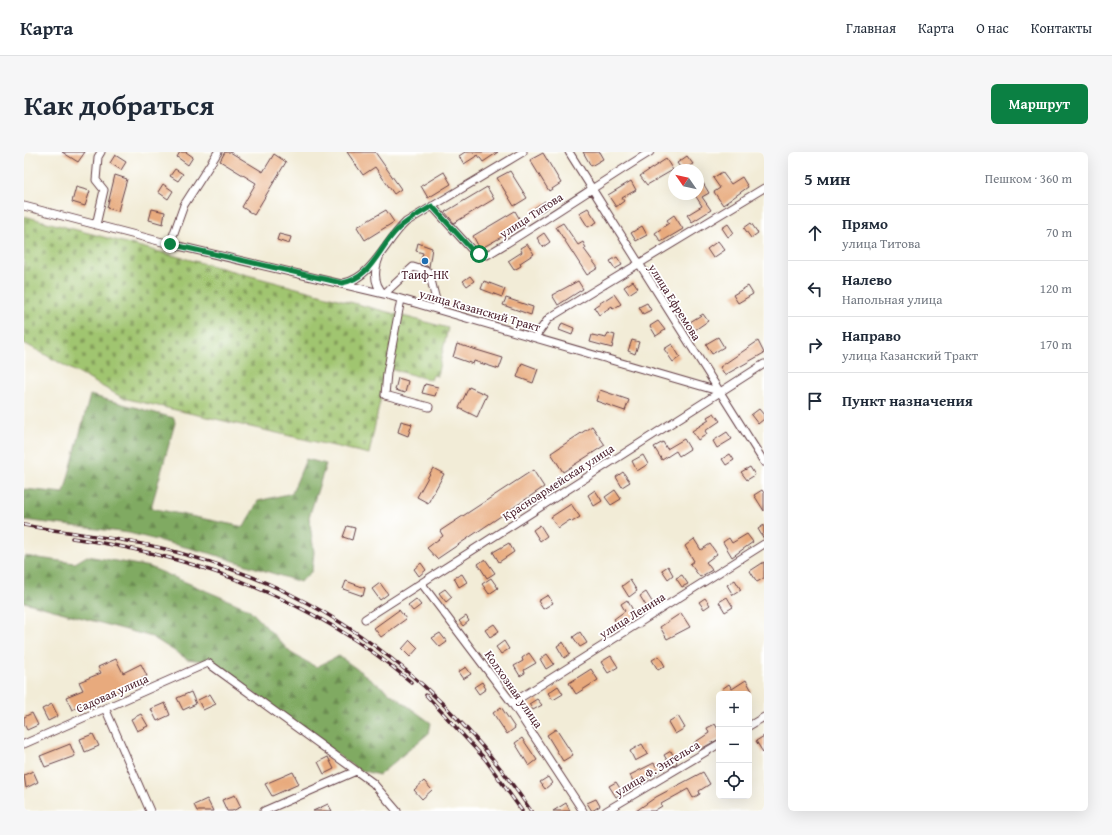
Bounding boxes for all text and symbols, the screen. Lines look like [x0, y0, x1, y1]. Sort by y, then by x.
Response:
text: Карта [20, 14, 73, 42]
text: Главная [846, 18, 896, 38]
text: Карта [918, 18, 954, 38]
text: О нас [976, 18, 1009, 38]
text: Контакты [1031, 18, 1092, 38]
text: Как добраться [24, 84, 214, 125]
button: Маршрут [991, 84, 1088, 124]
north arrow [668, 164, 704, 200]
text: 5 мин [804, 166, 850, 191]
text: Пешком · 360 m [985, 169, 1072, 188]
street label: улица Титова [495, 188, 566, 242]
text: Прямо [842, 213, 888, 234]
icon: ahead [804, 222, 826, 244]
text: 70 m [1046, 223, 1072, 242]
text: улица Титова [842, 234, 920, 253]
route end [161, 235, 179, 253]
route start [470, 245, 488, 263]
marker: Таиф-НК [420, 256, 430, 266]
street label: улица Ефремова [644, 260, 706, 344]
place label: Таиф-НК [401, 266, 449, 283]
text: Налево [842, 269, 892, 290]
icon: left [804, 278, 826, 300]
text: 120 m [1040, 279, 1072, 298]
street label: улица Казанский Тракт [416, 284, 543, 336]
text: Напольная улица [842, 290, 942, 309]
text: Направо [842, 325, 901, 346]
icon: right [804, 334, 826, 356]
text: 170 m [1040, 335, 1072, 354]
text: улица Казанский Тракт [842, 346, 978, 365]
icon: arrive [804, 390, 826, 412]
text: Пункт назначения [842, 390, 973, 411]
street label: Красноармейская улица [499, 439, 617, 525]
street label: улица Ленина [595, 588, 669, 643]
street label: Колхозная улица [481, 647, 547, 732]
street label: Садовая улица [73, 669, 151, 717]
map controls [716, 691, 752, 799]
button: + [716, 691, 752, 727]
button: − [716, 727, 752, 763]
street label: улица Ф. Энгельса [611, 736, 703, 801]
button: locate [716, 763, 752, 799]

